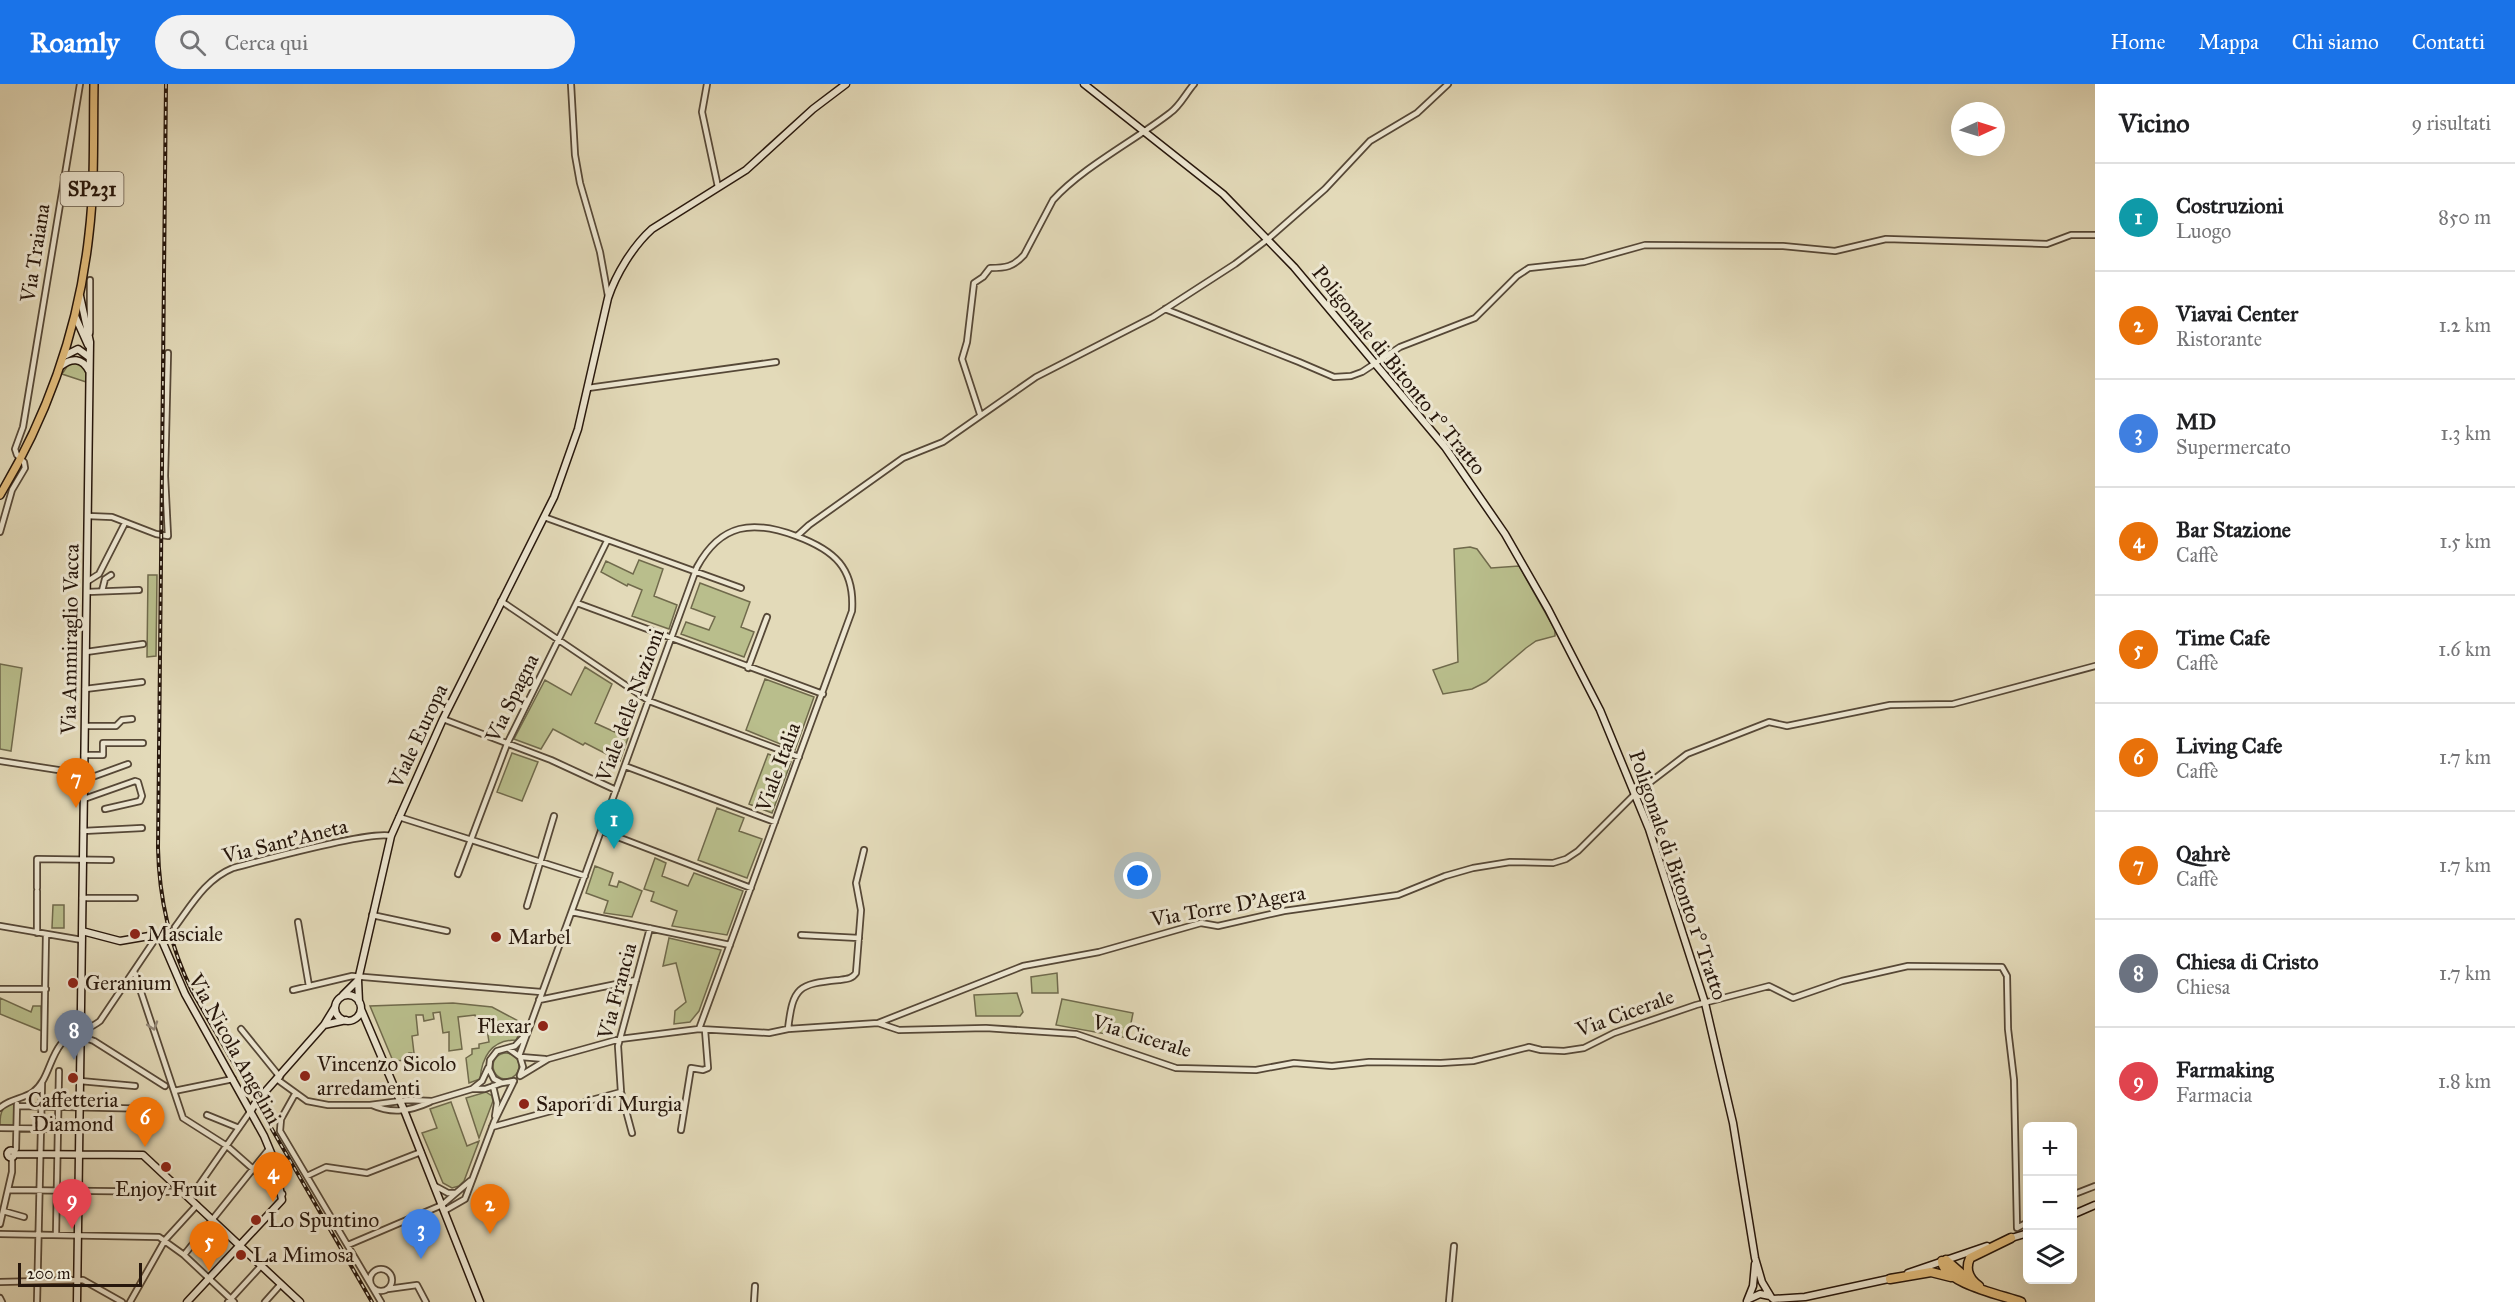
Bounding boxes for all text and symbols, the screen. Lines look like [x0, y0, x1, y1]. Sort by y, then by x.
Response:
search box [155, 15, 575, 69]
text: Roamly [30, 25, 119, 60]
icon: search [176, 26, 209, 59]
text: Cerca qui [224, 29, 308, 56]
text: Home [2111, 29, 2165, 55]
text: Mappa [2198, 29, 2259, 55]
text: Chi siamo [2292, 29, 2379, 55]
text: Contatti [2412, 29, 2485, 55]
north arrow [1951, 102, 2005, 156]
text: Vicino [2119, 107, 2190, 139]
text: 9 risultati [2412, 111, 2491, 135]
road number: SP231 [60, 172, 124, 206]
text: Costruzioni [2176, 192, 2283, 219]
street label: Via Traiana [14, 202, 56, 305]
text: 1 [2135, 205, 2142, 229]
text: 850 m [2438, 205, 2491, 229]
text: Luogo [2176, 219, 2231, 243]
street label: Poligonale di Bitonto 1° Tratto [1306, 260, 1492, 480]
text: Viavai Center [2176, 300, 2298, 327]
text: 2 [2134, 313, 2143, 337]
text: 1.2 km [2439, 313, 2491, 337]
text: Ristorante [2176, 327, 2262, 351]
text: MD [2176, 408, 2216, 435]
text: 3 [2135, 421, 2143, 445]
text: 1.3 km [2441, 421, 2491, 445]
text: Supermercato [2176, 435, 2291, 459]
text: Bar Stazione [2176, 516, 2291, 543]
text: 4 [2133, 529, 2144, 553]
text: 1.5 km [2440, 529, 2491, 553]
street label: Via Ammiraglio Vacca [55, 543, 85, 735]
text: Caffè [2176, 543, 2218, 567]
text: Time Cafe [2176, 624, 2270, 651]
street label: Viale delle Nazioni [590, 625, 670, 786]
text: 5 [2134, 637, 2143, 661]
text: 1.6 km [2438, 637, 2491, 661]
street label: Via Spagna [479, 649, 545, 747]
text: Caffè [2176, 651, 2218, 675]
street label: Viale Europa [382, 680, 454, 793]
street label: Viale Italia [749, 719, 806, 816]
text: Living Cafe [2176, 732, 2282, 759]
text: 6 [2133, 745, 2144, 769]
text: 1.7 km [2439, 745, 2491, 769]
street label: Poligonale di Bitonto 1° Tratto [1623, 747, 1733, 1004]
pin: 7 [56, 758, 96, 808]
text: Caffè [2176, 759, 2218, 783]
pin: 1 [594, 800, 634, 849]
street label: Via Sant'Aneta [219, 813, 351, 869]
text: Qahrè [2176, 840, 2230, 867]
text: 7 [2133, 853, 2144, 877]
text: 1.7 km [2439, 853, 2491, 877]
your location [1123, 861, 1152, 890]
text: Caffè [2176, 867, 2218, 891]
street label: Via Torre D'Agera [1148, 880, 1307, 933]
place label: Masciale [147, 921, 223, 947]
place label: Marbel [508, 924, 571, 950]
marker: Masciale [128, 927, 142, 941]
marker: Marbel [489, 930, 503, 944]
street label: Via Francia [591, 940, 642, 1043]
text: Chiesa di Cristo [2176, 948, 2319, 975]
text: 8 [2133, 961, 2144, 985]
text: 1.7 km [2439, 961, 2491, 985]
street label: Via Nicola Angelini [182, 968, 287, 1129]
place label: Geranium [85, 970, 172, 996]
text: Chiesa [2176, 975, 2230, 999]
marker: Geranium [66, 976, 80, 990]
street label: Via Cicerale [1571, 983, 1678, 1043]
street label: Via Cicerale [1088, 1008, 1195, 1063]
pin: 8 [54, 1010, 94, 1060]
place label: Flexar [477, 1013, 531, 1039]
marker: Flexar [536, 1019, 550, 1033]
one-way arrow [145, 1020, 158, 1031]
place label: Vincenzo Sicolo arredamenti [316, 1051, 457, 1101]
text: Farmaking [2176, 1056, 2274, 1083]
marker: Vincenzo Sicolo arredamenti [298, 1069, 312, 1083]
text: 9 [2133, 1069, 2144, 1093]
text: 1.8 km [2438, 1069, 2491, 1093]
marker: Caffetteria Diamond [66, 1071, 80, 1085]
text: Farmacia [2176, 1083, 2252, 1107]
place label: Caffetteria Diamond [28, 1087, 118, 1137]
place label: Sapori di Murgia [536, 1091, 682, 1117]
marker: Sapori di Murgia [517, 1097, 531, 1111]
pin: 6 [126, 1098, 164, 1147]
map controls [2023, 1122, 2077, 1284]
button: + [2023, 1122, 2077, 1176]
pin: 4 [254, 1152, 292, 1202]
marker: Enjoy Fruit [159, 1160, 173, 1174]
place label: Enjoy Fruit [115, 1176, 218, 1202]
button: − [2023, 1176, 2077, 1230]
pin: 9 [52, 1180, 92, 1229]
pin: 2 [470, 1184, 510, 1234]
place label: Lo Spuntino [268, 1207, 379, 1233]
pin: 3 [402, 1210, 440, 1259]
marker: Lo Spuntino [249, 1213, 263, 1227]
pin: 5 [190, 1222, 228, 1271]
button: layers [2023, 1230, 2077, 1284]
place label: La Mimosa [253, 1242, 354, 1268]
marker: La Mimosa [234, 1248, 248, 1262]
scale bar [18, 1260, 142, 1288]
text: 200 m [27, 1264, 70, 1283]

